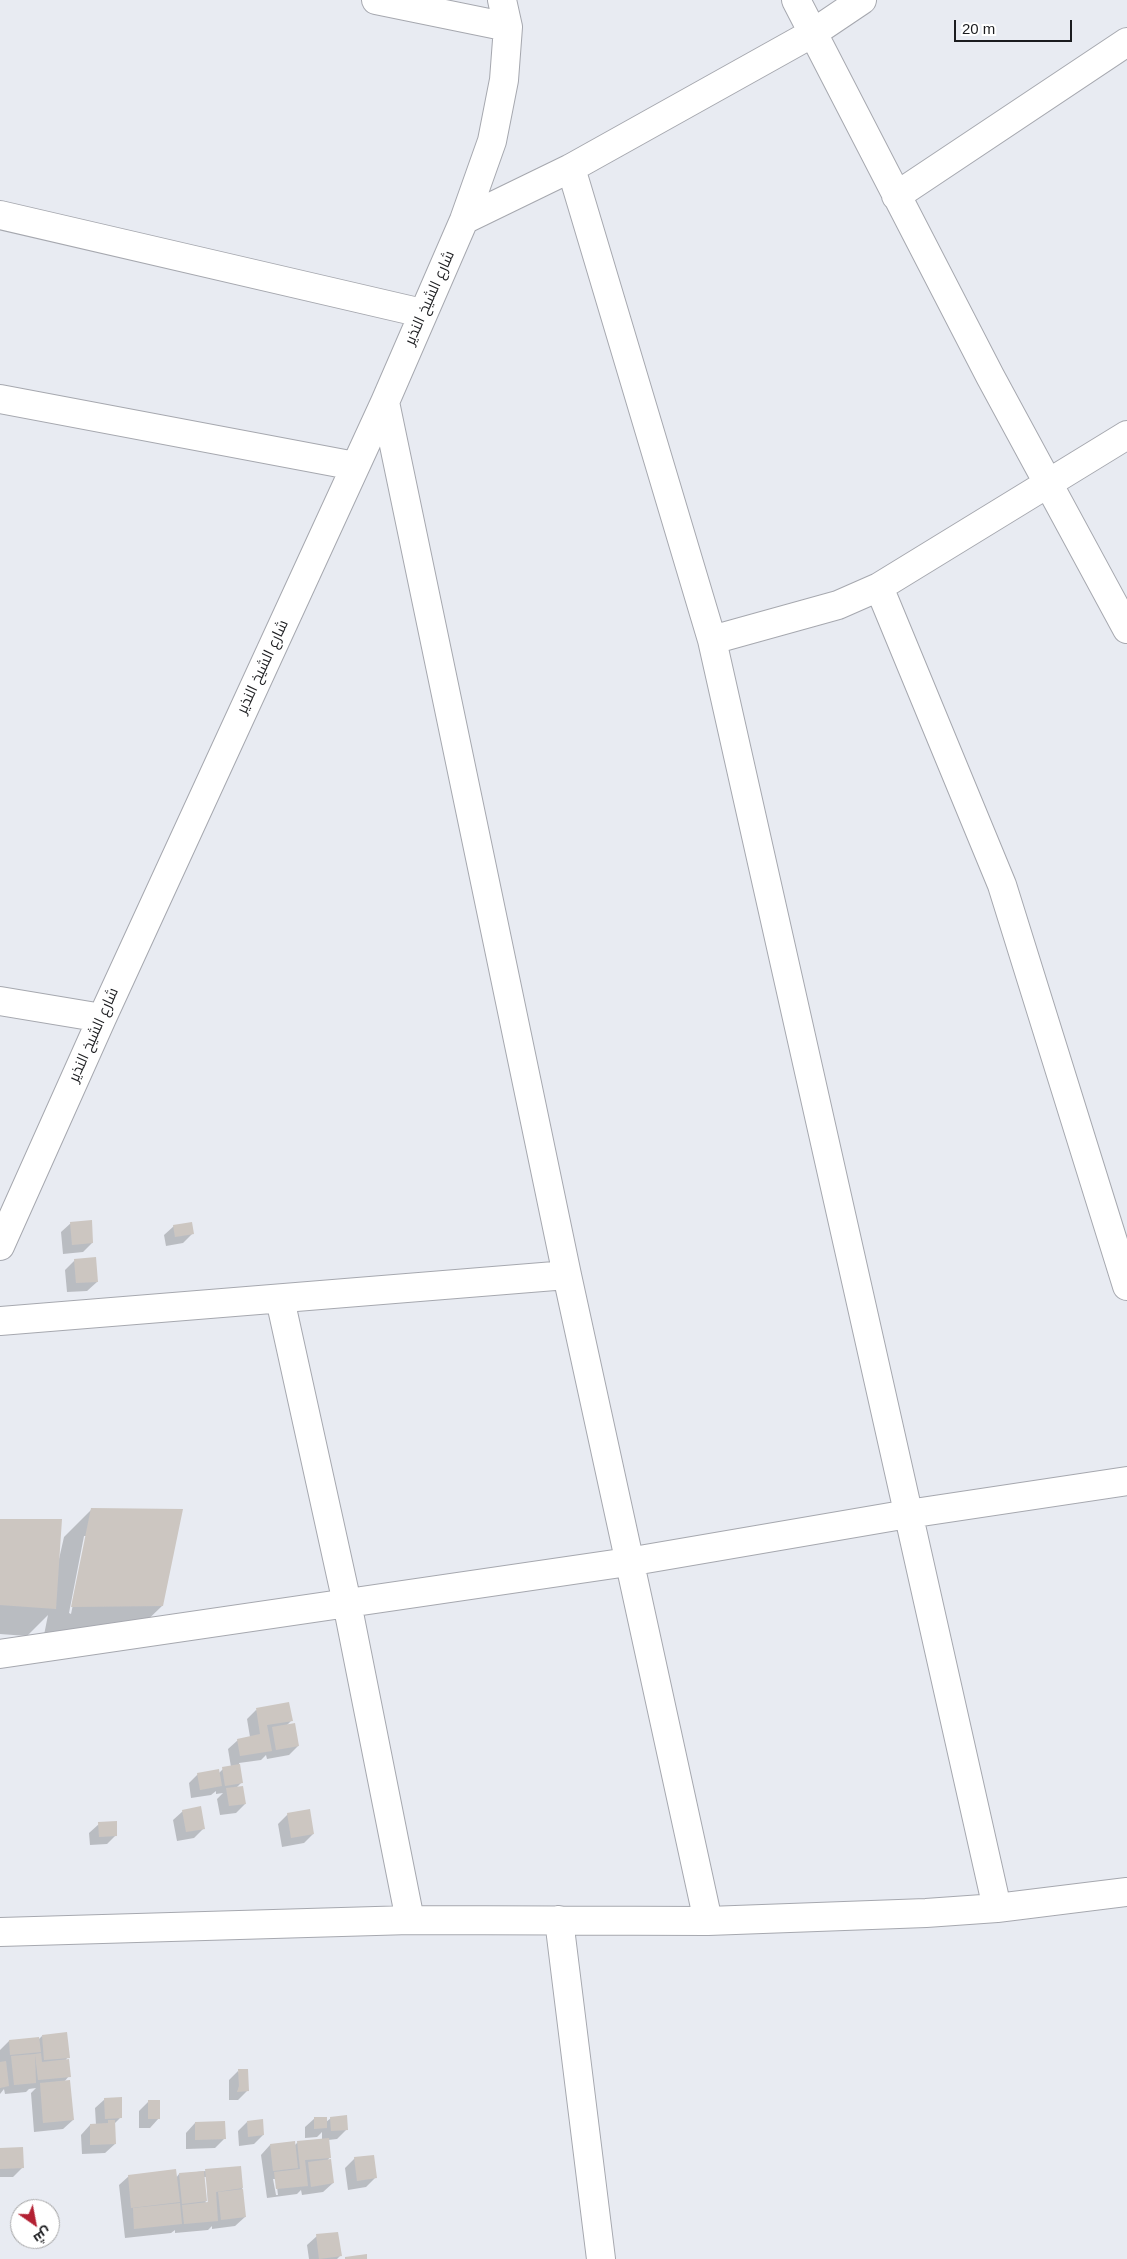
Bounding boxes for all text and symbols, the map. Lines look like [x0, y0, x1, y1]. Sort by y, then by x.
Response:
scale bar [957, 10, 1074, 42]
text: 20 m [962, 20, 995, 37]
street label: شارع الشيخ النذير [401, 248, 459, 348]
street label: شارع الشيخ النذير [233, 617, 293, 717]
street label: شارع الشيخ النذير [65, 985, 123, 1085]
north arrow [10, 2199, 60, 2249]
text: ش [31, 2224, 55, 2247]

